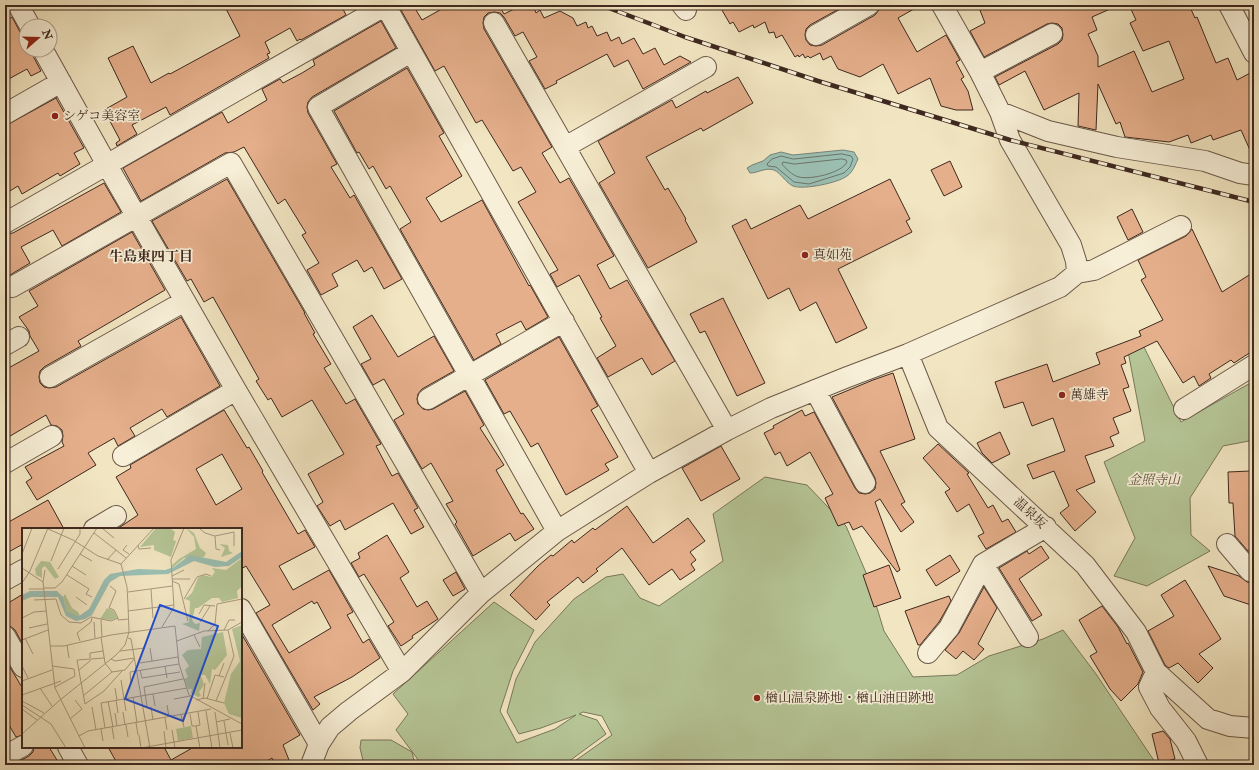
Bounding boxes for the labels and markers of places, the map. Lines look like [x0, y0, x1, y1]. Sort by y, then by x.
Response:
place label: シゲコ美容室 [63, 108, 140, 124]
marker: シゲコ美容室 [50, 111, 60, 121]
place label: 真如苑 [813, 247, 852, 263]
marker: 真如苑 [800, 250, 810, 260]
place label: 萬雄寺 [1070, 387, 1109, 403]
marker: 萬雄寺 [1057, 390, 1067, 400]
place label: 楢山温泉跡地・楢山油田跡地 [765, 690, 934, 706]
marker: 楢山温泉跡地・楢山油田跡地 [752, 693, 762, 703]

